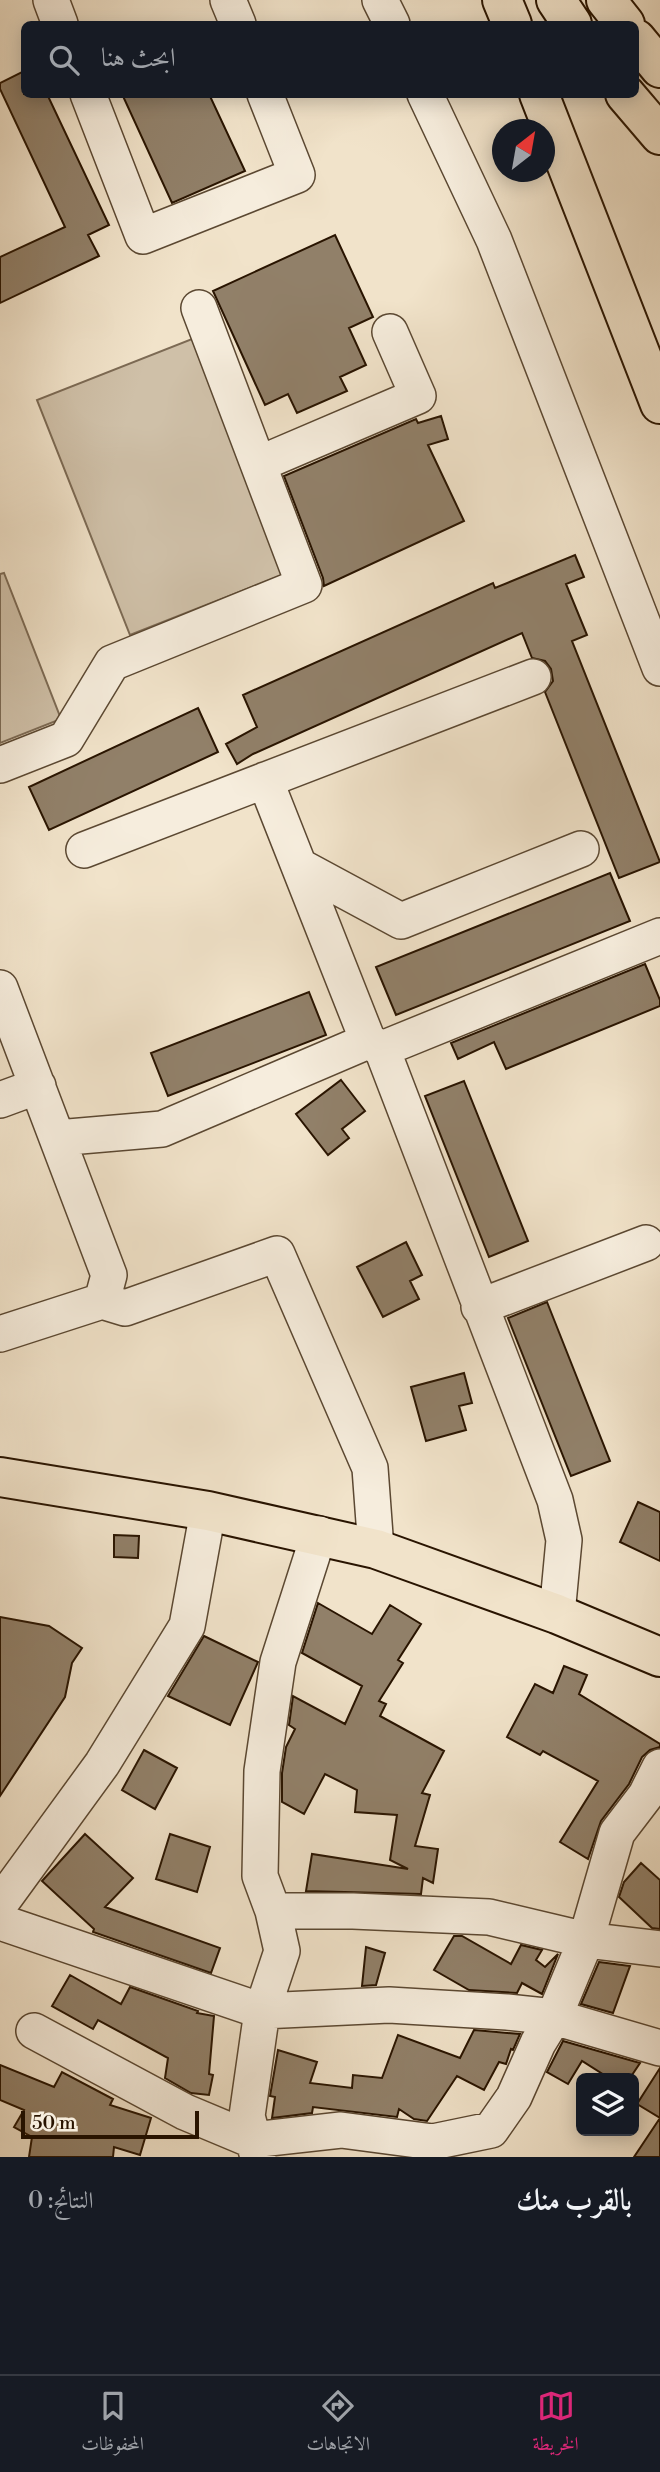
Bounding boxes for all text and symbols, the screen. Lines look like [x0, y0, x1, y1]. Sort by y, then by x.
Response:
search box [21, 21, 639, 98]
icon: search [45, 41, 83, 79]
text: ابحث هنا [101, 42, 176, 74]
north arrow [492, 119, 555, 182]
map controls [576, 2073, 639, 2136]
button: layers [576, 2073, 639, 2136]
scale bar [21, 2108, 200, 2140]
text: 50 m [32, 2111, 76, 2135]
text: بالقرب منك [516, 2182, 632, 2220]
text: النتائج: 0 [28, 2187, 94, 2215]
tab: المحفوظات [81, 2387, 144, 2462]
tab: الاتجاهات [307, 2387, 370, 2462]
tab: الخريطة [532, 2387, 579, 2462]

